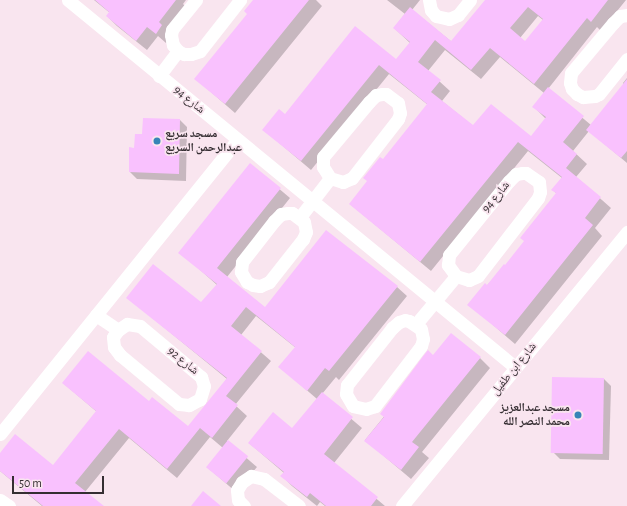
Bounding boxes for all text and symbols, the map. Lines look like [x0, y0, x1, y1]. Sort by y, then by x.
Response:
street label: شارع 94 [170, 83, 208, 117]
place label: مسجد سريع عبدالرحمن السريع [165, 127, 242, 155]
marker: مسجد سريع عبدالرحمن السريع [152, 136, 162, 146]
street label: شارع 94 [479, 178, 513, 216]
street label: شارع ابن طفيل [488, 340, 540, 398]
street label: شارع 92 [165, 344, 201, 378]
place label: مسجد عبدالعزيز محمد النصر الله [500, 401, 570, 429]
marker: مسجد عبدالعزيز محمد النصر الله [573, 410, 583, 420]
scale bar [14, 468, 106, 494]
text: 50 m [19, 477, 42, 489]

